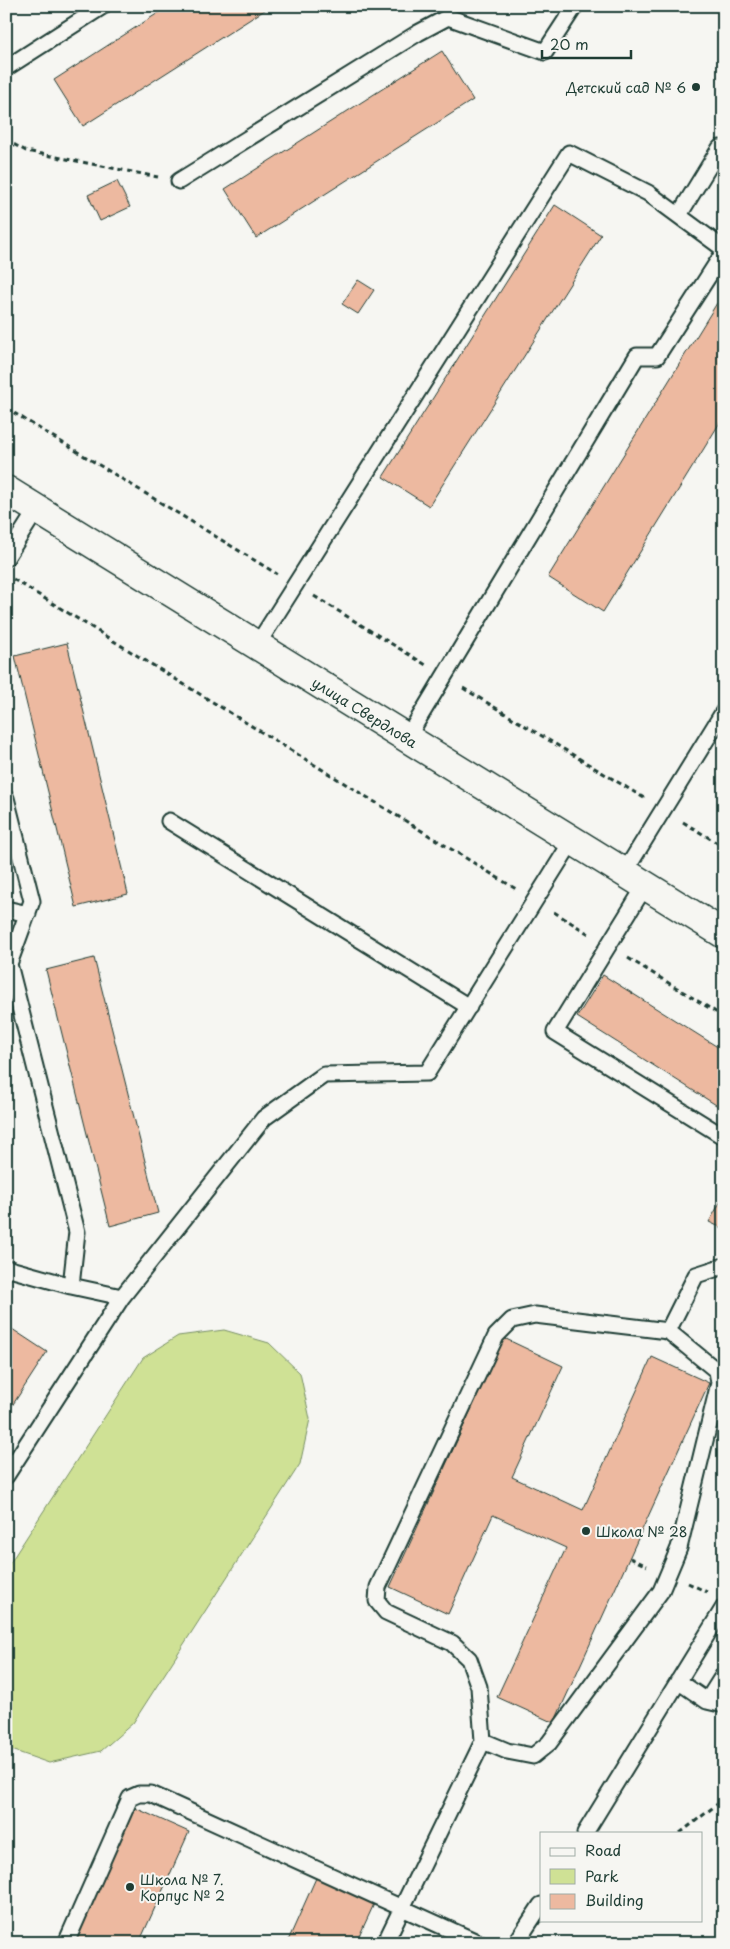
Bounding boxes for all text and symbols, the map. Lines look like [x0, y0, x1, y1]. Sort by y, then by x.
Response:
scale bar [542, 28, 631, 60]
text: 20 m [550, 32, 589, 55]
place label: Детский сад № 6 [565, 77, 686, 98]
marker: Детский сад № 6 [690, 81, 702, 93]
street label: улица Свердлова [308, 671, 422, 753]
place label: Школа № 28 [596, 1521, 688, 1542]
marker: Школа № 28 [580, 1525, 592, 1537]
legend [540, 1832, 702, 1922]
text: Road [585, 1838, 621, 1861]
text: Park [585, 1864, 619, 1887]
place label: Школа № 7. Корпус № 2 [140, 1869, 225, 1906]
marker: Школа № 7. Корпус № 2 [124, 1881, 136, 1893]
text: Building [585, 1888, 644, 1911]

